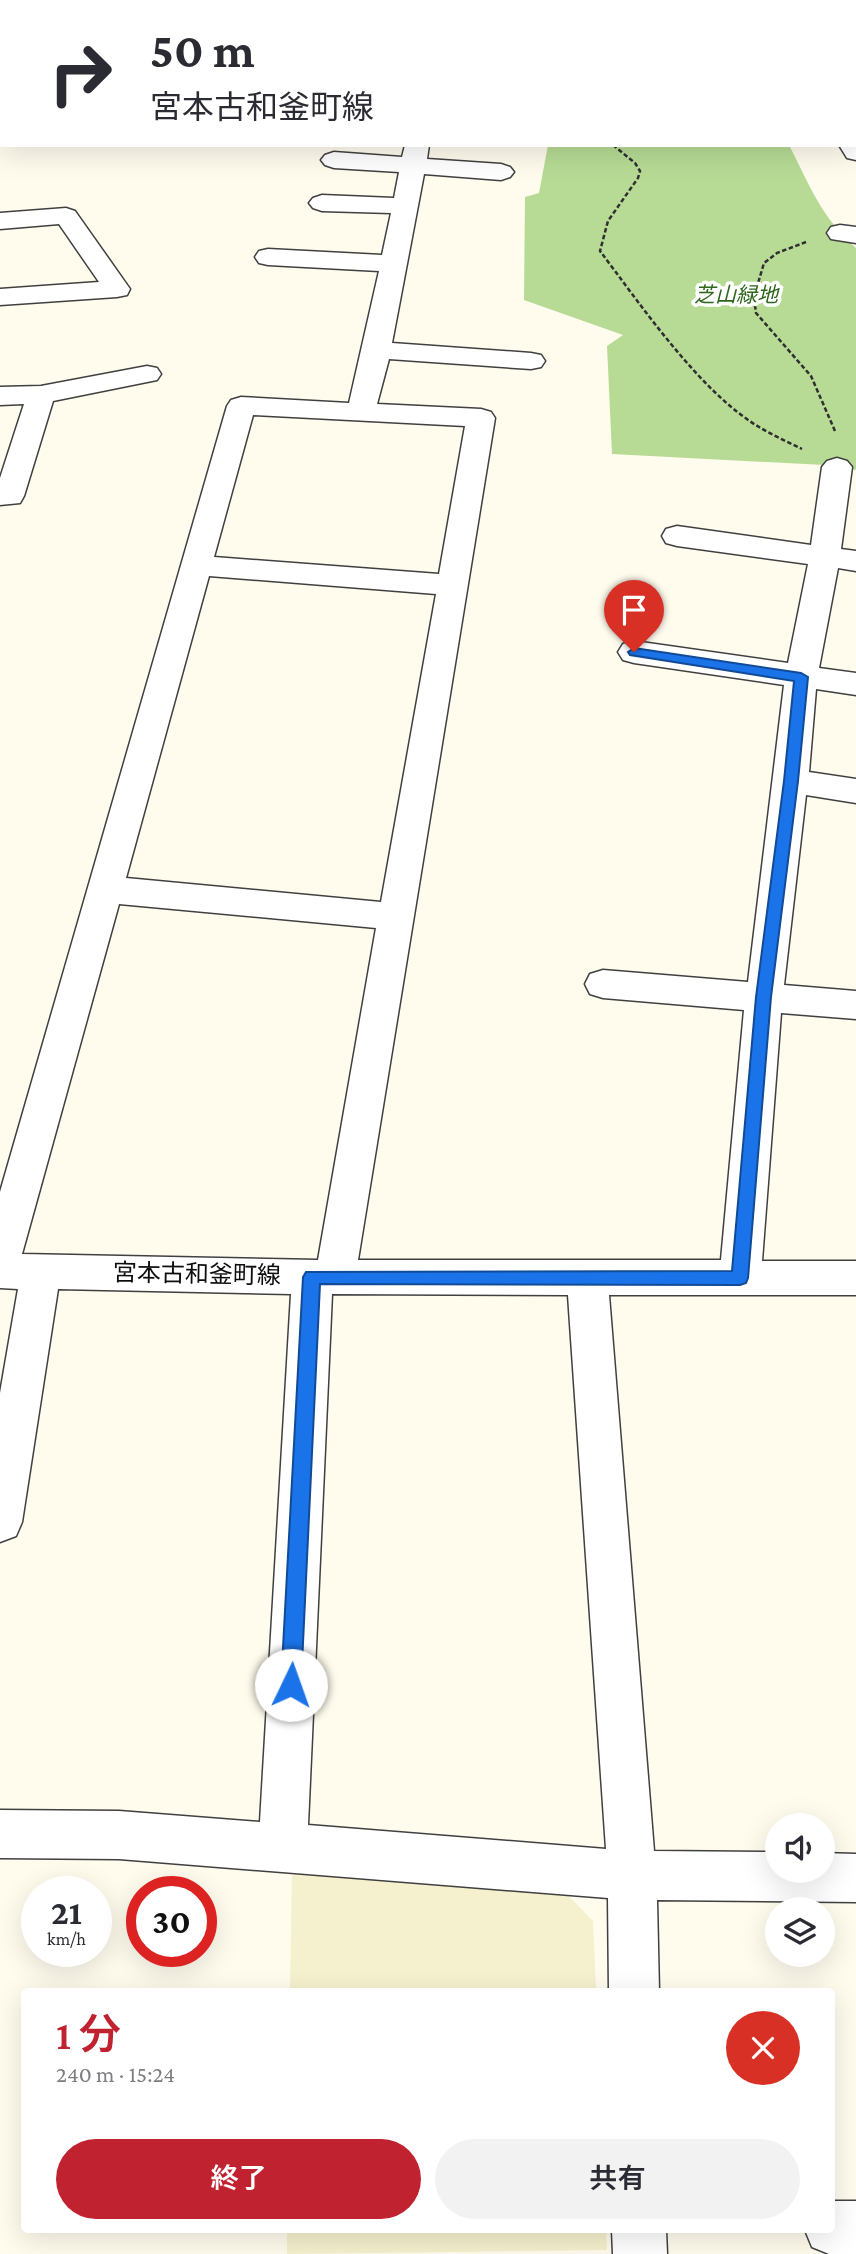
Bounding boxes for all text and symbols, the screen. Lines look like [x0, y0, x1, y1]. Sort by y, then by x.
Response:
text: 50 m [150, 23, 255, 78]
icon: right [35, 28, 126, 119]
text: 宮本古和釜町線 [150, 89, 374, 125]
park label: 芝山緑地 [694, 283, 780, 307]
pin [604, 580, 664, 652]
icon: arrive [615, 591, 653, 629]
street label: 宮本古和釜町線 [113, 1259, 281, 1288]
position arrow [254, 1648, 328, 1722]
map controls [765, 1813, 835, 1967]
button: sound [765, 1813, 835, 1883]
speed limit sign: 30 [126, 1876, 217, 1967]
text: 21 [51, 1893, 82, 1932]
button: layers [765, 1897, 835, 1967]
text: km/h [47, 1929, 86, 1949]
text: 1 分 [56, 2011, 121, 2058]
button: close [726, 2011, 800, 2085]
text: 240 m · 15:24 [56, 2061, 175, 2087]
button: 終了 [56, 2139, 421, 2219]
button: 共有 [435, 2139, 800, 2219]

